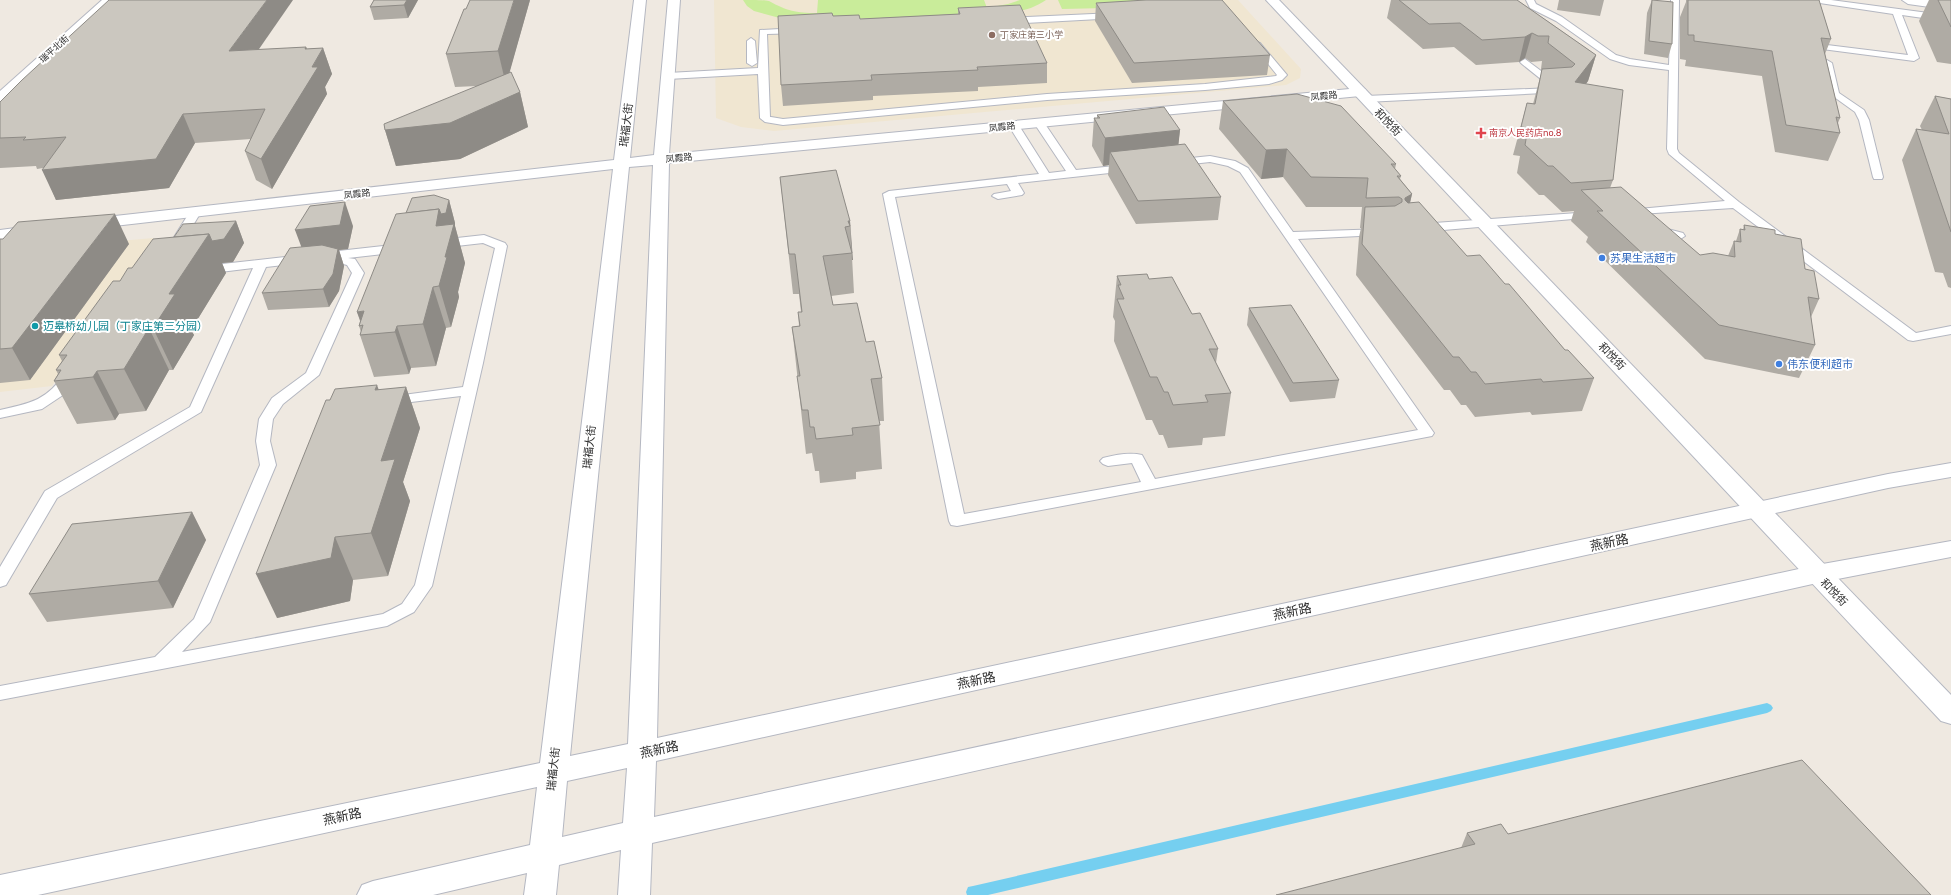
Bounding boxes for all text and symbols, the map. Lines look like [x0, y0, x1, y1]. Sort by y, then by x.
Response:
marker: 丁家庄第三小学 [987, 30, 997, 40]
place label: 丁家庄第三小学 [1000, 30, 1063, 40]
street label: 瑞平北街 [37, 33, 71, 65]
street label: 凤霞路 [1310, 90, 1338, 102]
street label: 瑞福大街 [617, 102, 636, 148]
street label: 和悦街 [1372, 106, 1404, 139]
street label: 凤霞路 [988, 121, 1016, 133]
marker: 南京人民药店no.8 [1476, 128, 1486, 138]
place label: 南京人民药店no.8 [1489, 128, 1562, 138]
street label: 凤霞路 [665, 152, 693, 164]
street label: 凤霞路 [343, 188, 371, 200]
place label: 苏果生活超市 [1610, 252, 1676, 265]
marker: 苏果生活超市 [1597, 253, 1607, 263]
place label: 迈皋桥幼儿园（丁家庄第三分园） [43, 320, 208, 333]
marker: 迈皋桥幼儿园（丁家庄第三分园） [30, 321, 40, 331]
street label: 和悦街 [1596, 340, 1628, 373]
place label: 伟东便利超市 [1787, 358, 1853, 371]
marker: 伟东便利超市 [1774, 359, 1784, 369]
street label: 瑞福大街 [581, 424, 598, 470]
street label: 燕新路 [1588, 531, 1630, 554]
street label: 和悦街 [1818, 576, 1850, 609]
street label: 燕新路 [1271, 600, 1313, 623]
street label: 燕新路 [955, 669, 997, 692]
street label: 燕新路 [638, 738, 680, 761]
street label: 瑞福大街 [545, 746, 562, 792]
street label: 燕新路 [321, 805, 363, 828]

